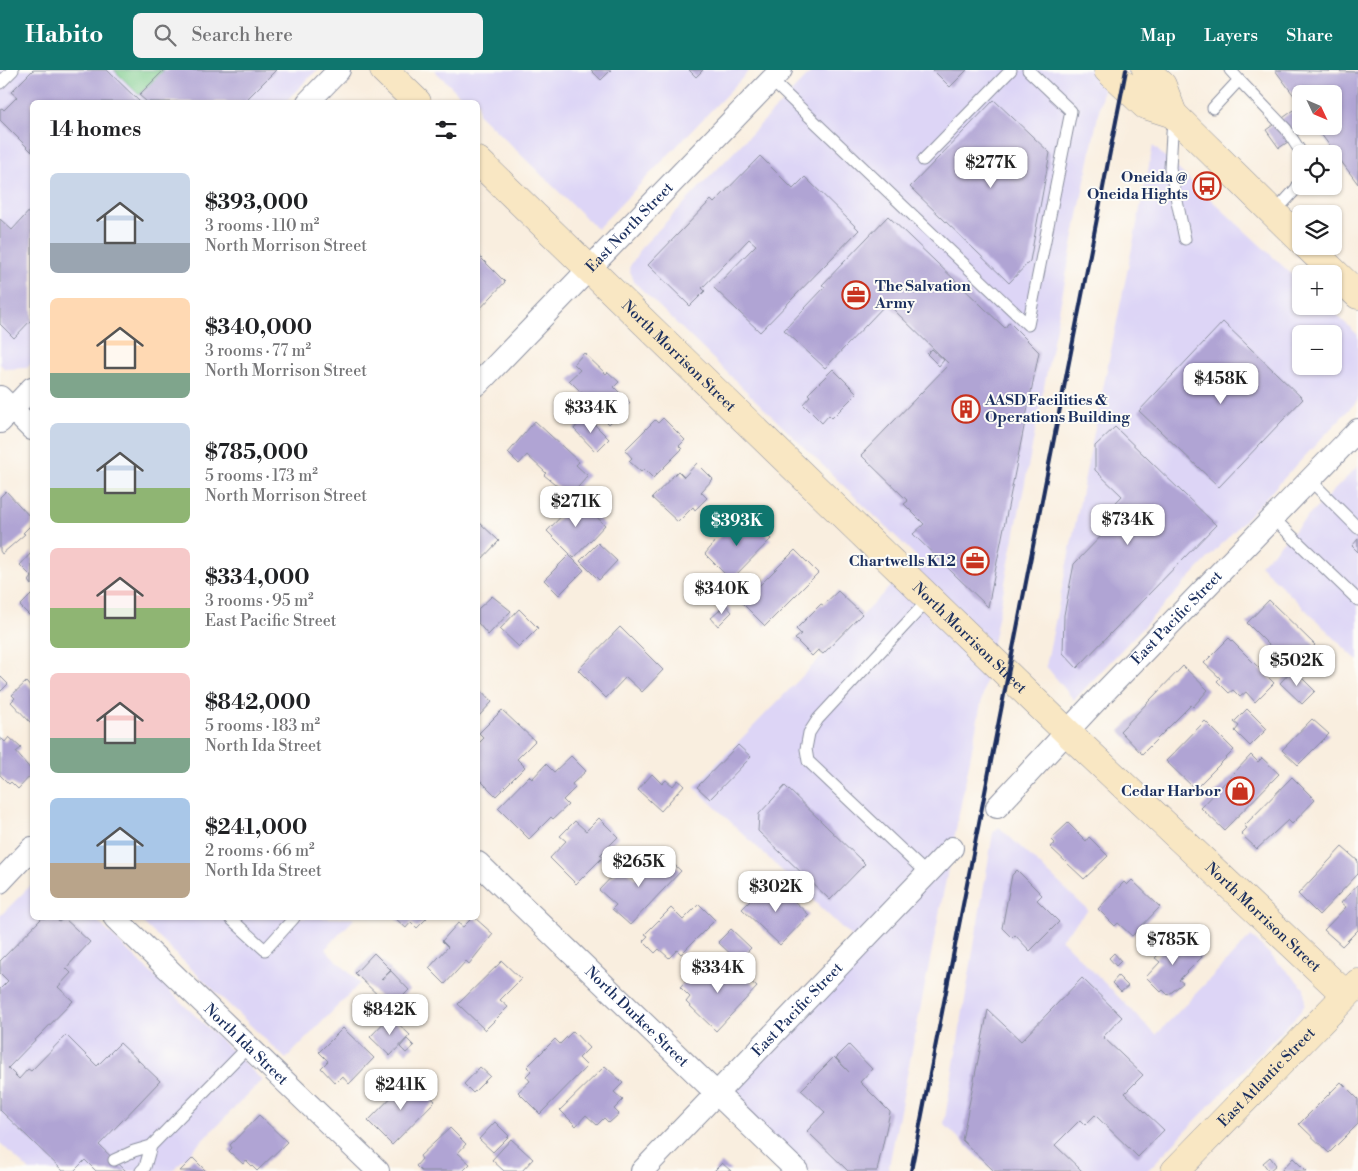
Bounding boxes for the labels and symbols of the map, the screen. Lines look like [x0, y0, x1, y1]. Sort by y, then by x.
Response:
north arrow [1292, 85, 1342, 135]
pin: $277K [956, 146, 1026, 189]
place label: Oneida @ Oneida Hights [1087, 168, 1188, 204]
bus stop icon: Oneida @ Oneida Hights [1192, 171, 1222, 201]
street label: East North Street [582, 178, 678, 276]
place label: The Salvation Army [874, 277, 971, 313]
office icon: The Salvation Army [841, 280, 871, 310]
street label: North Morrison Street [618, 297, 740, 416]
pin: $458K [1186, 362, 1256, 405]
place label: AASD Facilities & Operations Building [984, 391, 1130, 427]
pin: $334K [556, 392, 626, 434]
building icon: AASD Facilities & Operations Building [951, 394, 981, 424]
pin: $271K [541, 486, 611, 528]
pin: $393K [702, 504, 772, 547]
pin: $734K [1093, 504, 1163, 546]
office icon: Chartwells K12 [960, 546, 990, 576]
place label: Chartwells K12 [849, 552, 956, 571]
street label: East Pacific Street [1127, 567, 1227, 669]
pin: $340K [687, 572, 757, 615]
street label: North Morrison Street [908, 578, 1031, 698]
pin: $502K [1262, 644, 1332, 687]
shop icon: Cedar Harbor [1225, 776, 1255, 806]
place label: Cedar Harbor [1121, 782, 1221, 801]
pin: $265K [604, 846, 674, 888]
street label: North Morrison Street [1201, 858, 1325, 977]
pin: $302K [741, 870, 811, 913]
pin: $785K [1138, 924, 1208, 966]
pin: $334K [683, 952, 753, 994]
street label: East Pacific Street [748, 958, 848, 1061]
street label: North Durkee Street [581, 962, 693, 1072]
pin: $842K [355, 994, 425, 1036]
street label: North Ida Street [200, 1000, 292, 1090]
street label: East Atlantic Street [1214, 1023, 1320, 1131]
pin: $241K [366, 1068, 436, 1111]

